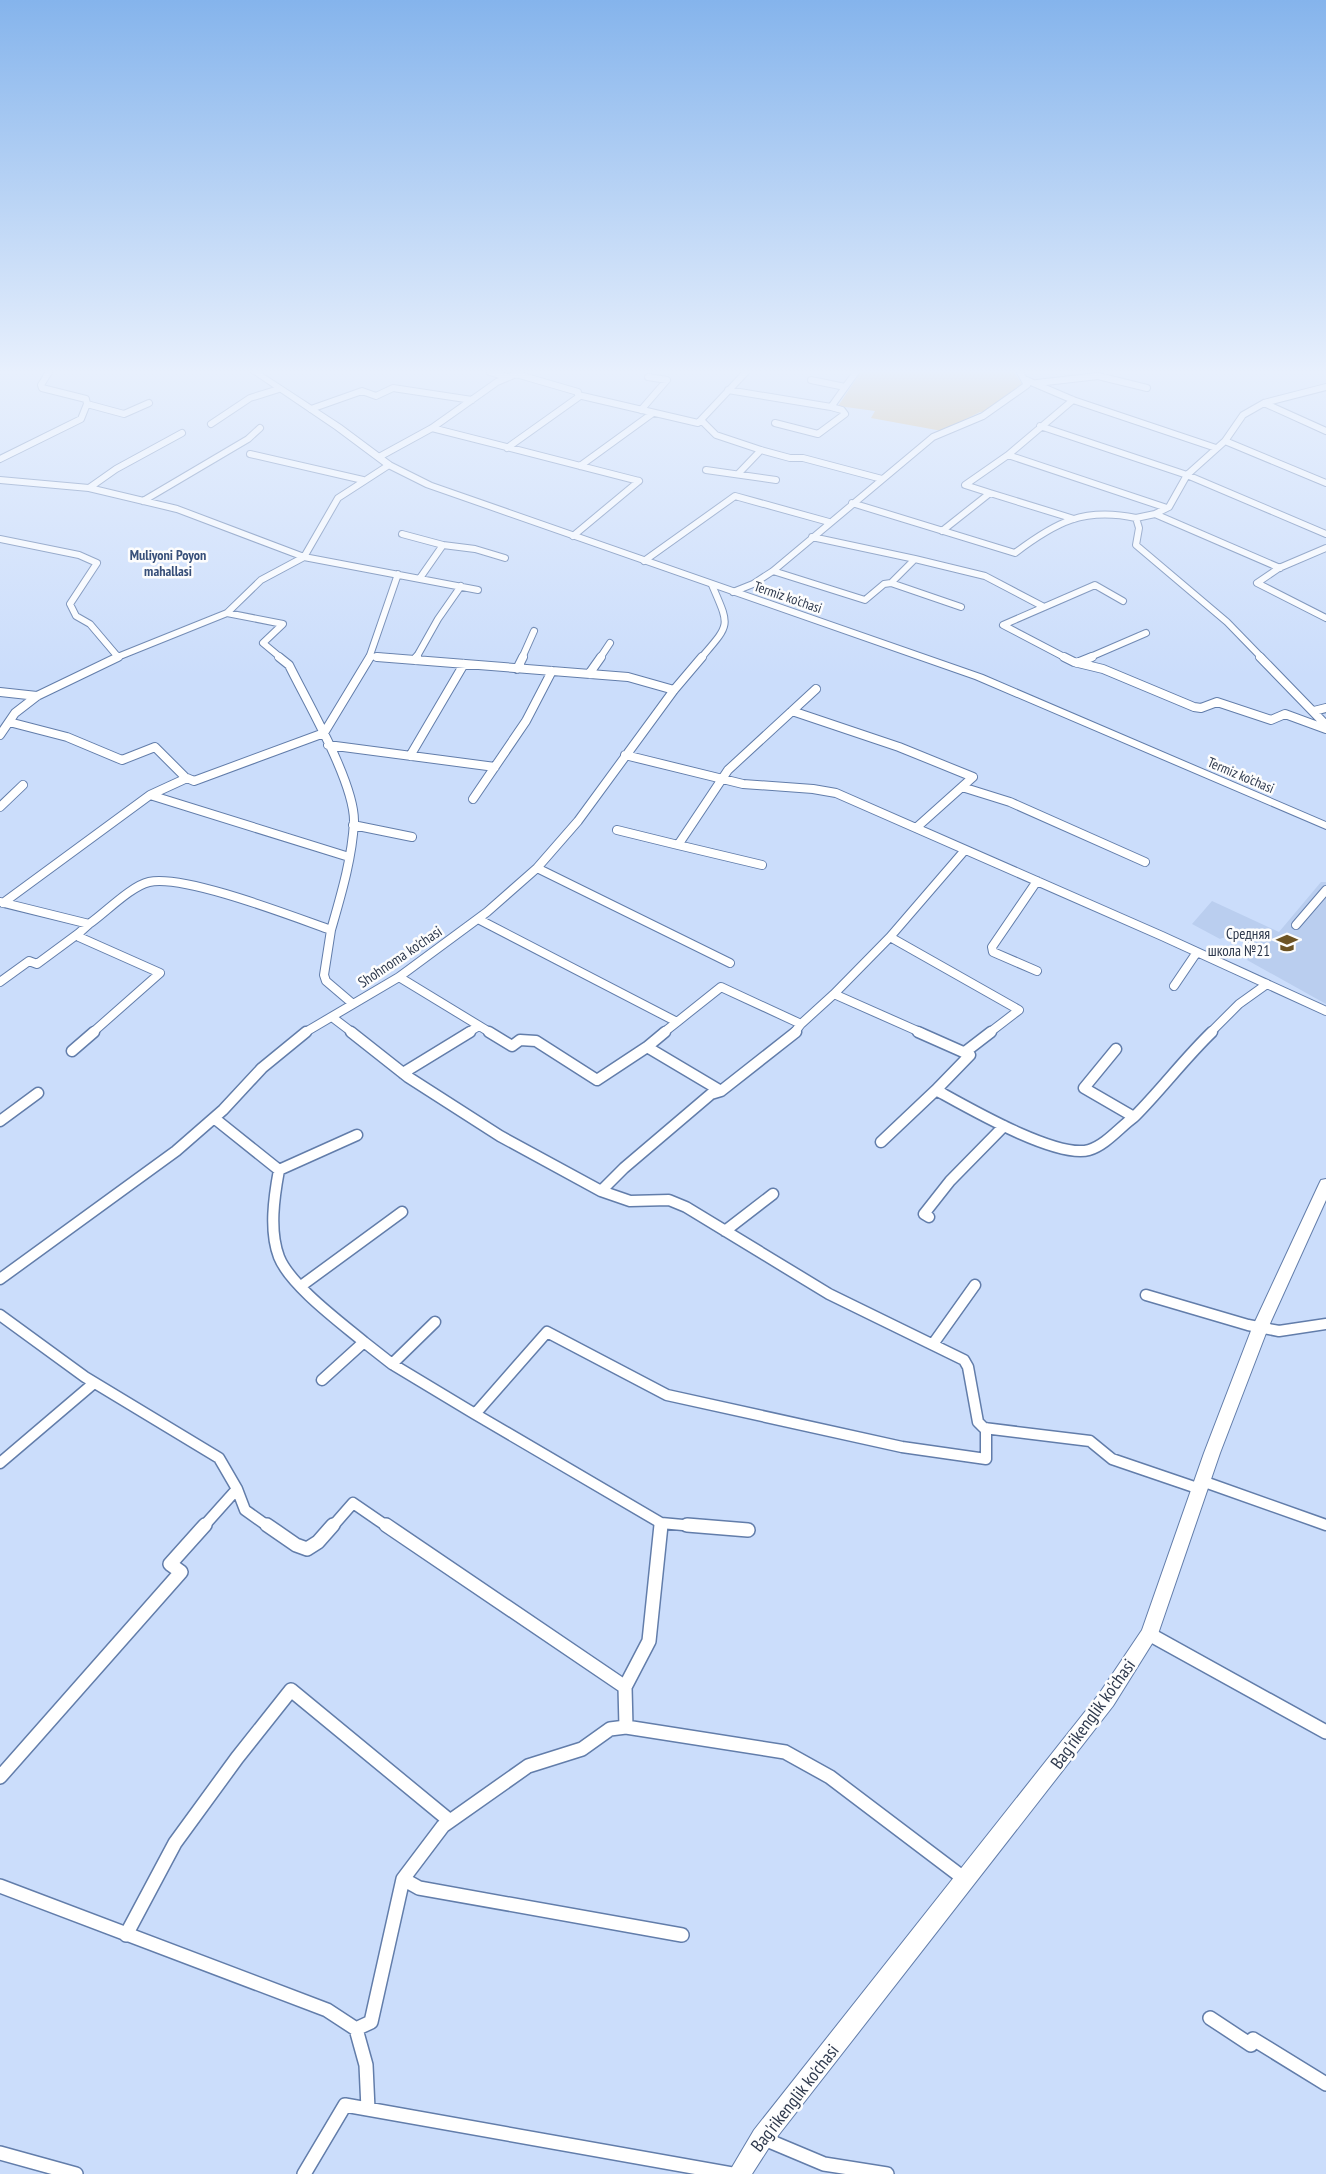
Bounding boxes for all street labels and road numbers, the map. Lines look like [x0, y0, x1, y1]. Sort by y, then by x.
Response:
street label: Termiz ko'chasi [752, 577, 824, 617]
street label: Termiz ko'chasi [1205, 753, 1277, 797]
street label: Shohnoma ko'chasi [354, 921, 445, 992]
street label: Bag'rikenglik ko'chasi [1045, 1654, 1140, 1773]
street label: Bag'rikenglik ko'chasi [746, 2039, 844, 2156]

